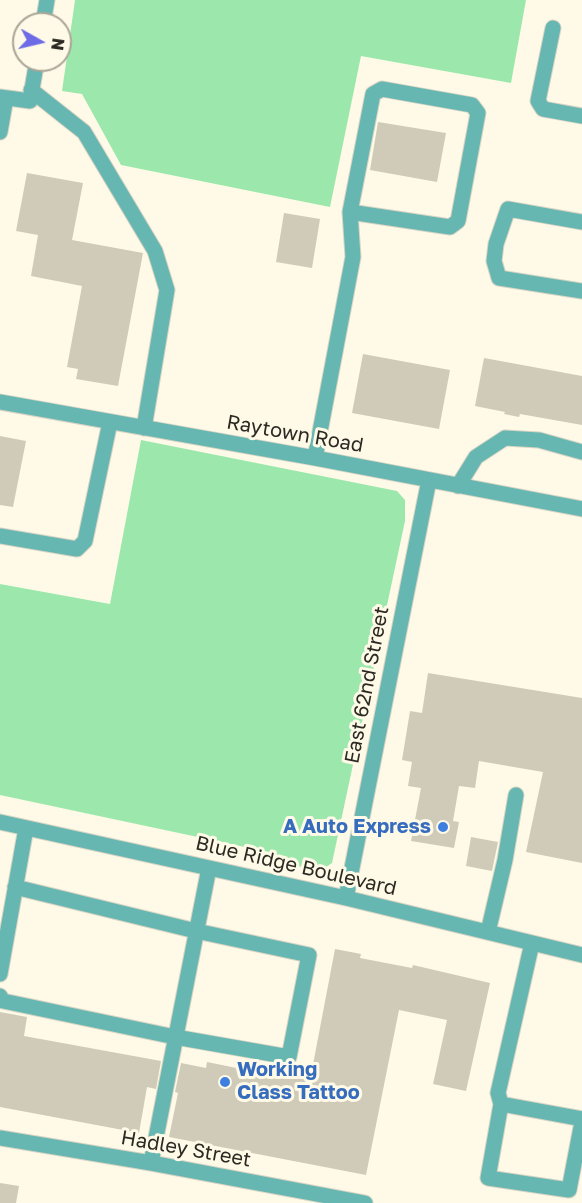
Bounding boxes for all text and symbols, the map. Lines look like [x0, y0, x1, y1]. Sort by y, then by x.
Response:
north arrow [12, 12, 72, 72]
text: N [47, 37, 69, 52]
street label: Raytown Road [225, 410, 365, 458]
street label: East 62nd Street [340, 604, 394, 766]
place label: A Auto Express [283, 815, 431, 839]
marker: A Auto Express [436, 820, 450, 834]
street label: Blue Ridge Boulevard [193, 831, 399, 901]
place label: Working Class Tattoo [237, 1058, 360, 1105]
marker: Working Class Tattoo [218, 1075, 232, 1089]
street label: Hadley Street [119, 1126, 253, 1172]

